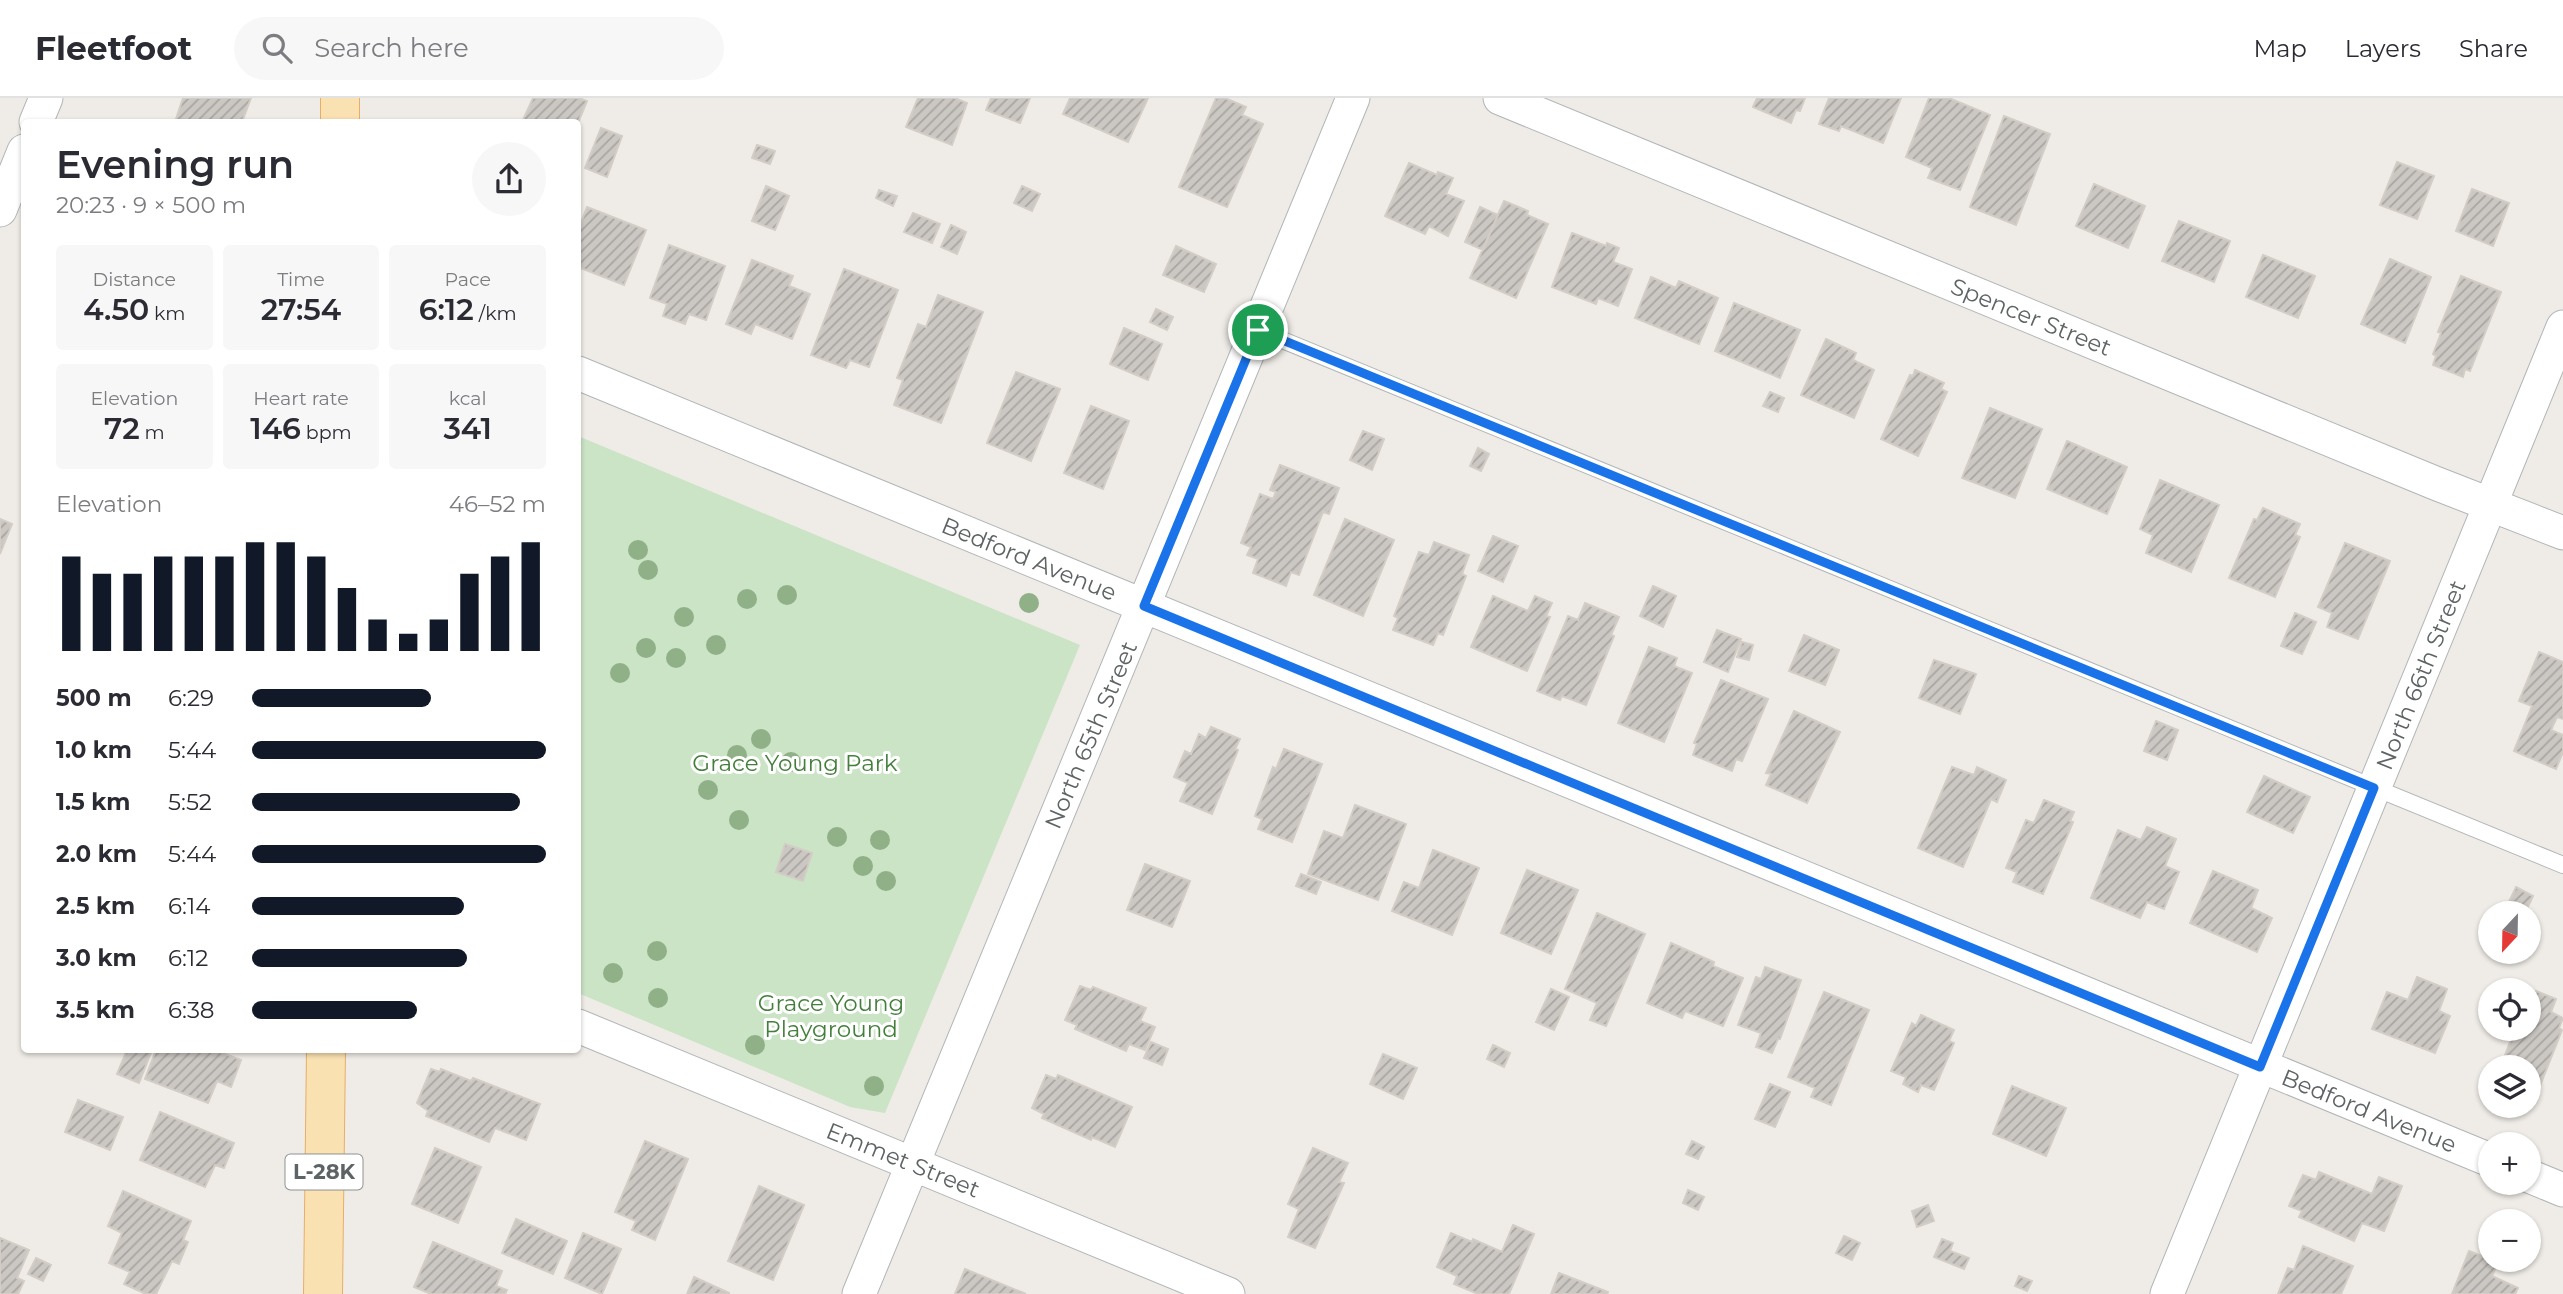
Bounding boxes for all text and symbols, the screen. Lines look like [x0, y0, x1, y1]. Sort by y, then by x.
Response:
search box [234, 17, 724, 80]
text: Fleetfoot [35, 28, 192, 68]
icon: search [258, 29, 296, 67]
text: Search here [314, 32, 469, 64]
text: Map [2253, 34, 2307, 63]
text: Layers [2345, 34, 2421, 63]
text: Share [2459, 34, 2528, 63]
text: Evening run [56, 141, 294, 188]
button: share [472, 142, 546, 216]
text: 20:23 · 9 × 500 m [56, 191, 246, 219]
text: Distance [93, 268, 176, 291]
text: Time [277, 268, 325, 291]
text: Pace [444, 268, 491, 291]
street label: Spencer Street [1947, 272, 2115, 362]
text: 4.50 [83, 291, 149, 328]
text: 27:54 [261, 291, 341, 328]
text: 6:12 [419, 291, 474, 328]
pin [1228, 300, 1288, 360]
text: km [149, 302, 186, 325]
text: /km [474, 302, 517, 325]
icon: arrive [1239, 311, 1277, 349]
text: Elevation [90, 387, 178, 410]
text: Heart rate [253, 387, 349, 410]
text: kcal [449, 387, 487, 410]
text: 72 [104, 410, 140, 447]
text: 146 [250, 410, 301, 447]
text: 341 [443, 410, 492, 447]
text: m [140, 421, 165, 444]
text: bpm [301, 421, 352, 444]
text: Elevation [56, 490, 162, 518]
text: 46–52 m [449, 490, 546, 518]
street label: Bedford Avenue [937, 511, 1121, 607]
street label: North 66th Street [2370, 576, 2472, 774]
street label: North 65th Street [1039, 637, 1143, 833]
text: 500 m [56, 684, 132, 712]
text: 6:29 [168, 684, 214, 712]
text: 1.0 km [56, 736, 132, 764]
text: 5:44 [168, 736, 216, 764]
park label: Grace Young Park [692, 749, 898, 777]
text: 1.5 km [56, 788, 130, 816]
text: 5:52 [168, 788, 212, 816]
text: 2.0 km [56, 840, 137, 868]
text: 5:44 [168, 840, 216, 868]
text: 2.5 km [56, 892, 135, 920]
text: 6:14 [168, 892, 210, 920]
north arrow [2478, 901, 2541, 964]
map controls [2478, 901, 2541, 1272]
text: 3.0 km [56, 944, 137, 972]
text: 6:12 [168, 944, 208, 972]
button: locate [2478, 978, 2541, 1041]
park label: Grace Young Playground [758, 989, 904, 1043]
text: 3.5 km [56, 996, 135, 1024]
text: 6:38 [168, 996, 215, 1024]
button: layers [2478, 1055, 2541, 1118]
street label: Bedford Avenue [2277, 1063, 2461, 1159]
street label: Emmet Street [822, 1116, 984, 1204]
button: + [2478, 1132, 2541, 1195]
road number: L-28K [286, 1154, 362, 1190]
button: − [2478, 1209, 2541, 1272]

